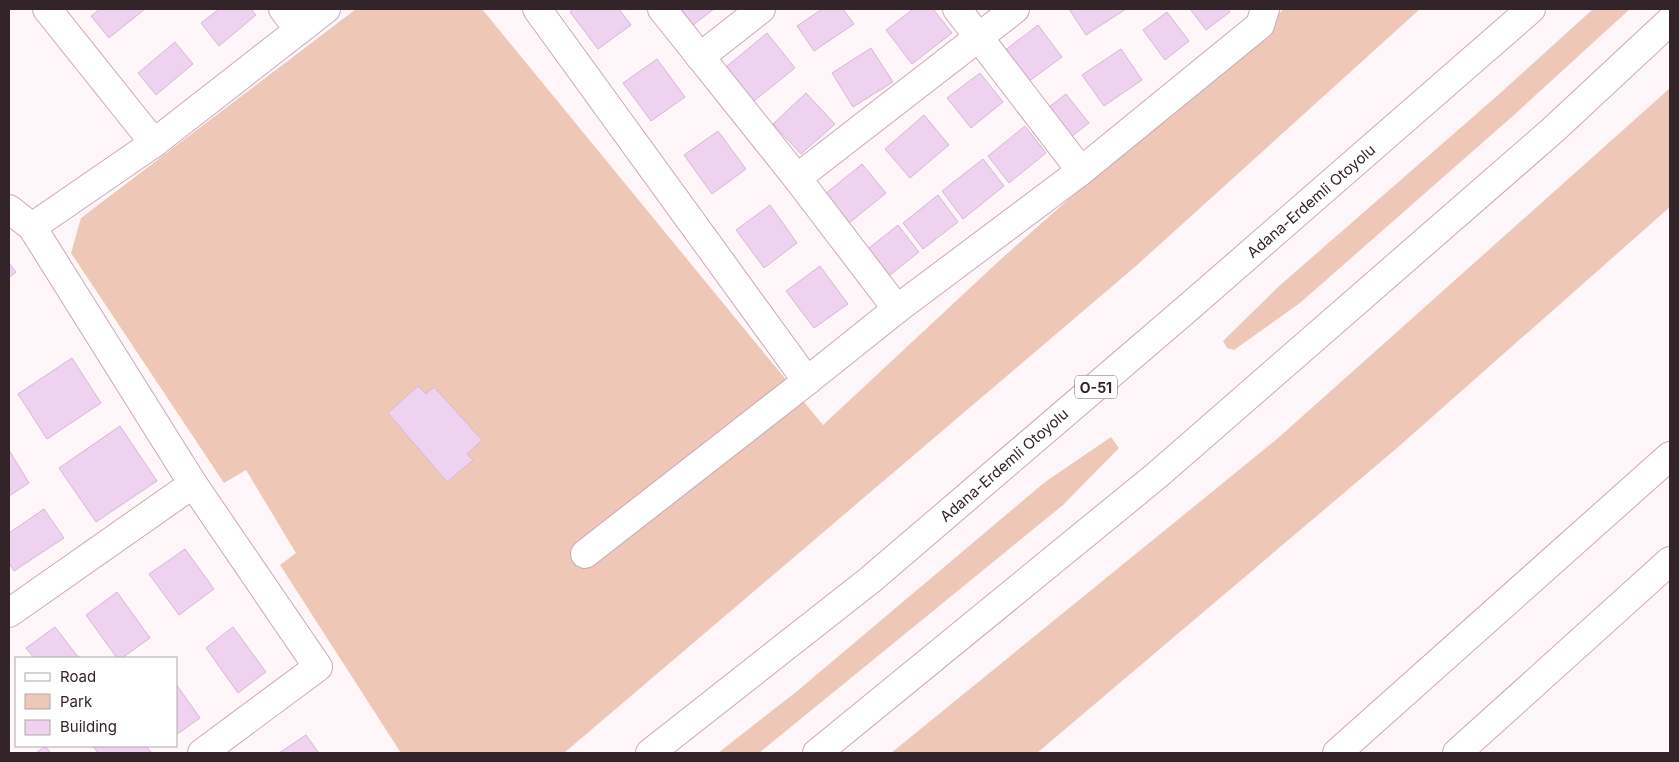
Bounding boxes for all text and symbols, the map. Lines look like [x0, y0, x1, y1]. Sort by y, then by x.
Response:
street label: Adana-Erdemli Otoyolu [1243, 140, 1379, 262]
road number: O-51 [1075, 376, 1117, 398]
street label: Adana-Erdemli Otoyolu [936, 404, 1072, 526]
legend [15, 657, 178, 747]
text: Road [60, 667, 96, 686]
text: Park [60, 692, 93, 711]
text: Building [60, 717, 117, 736]

